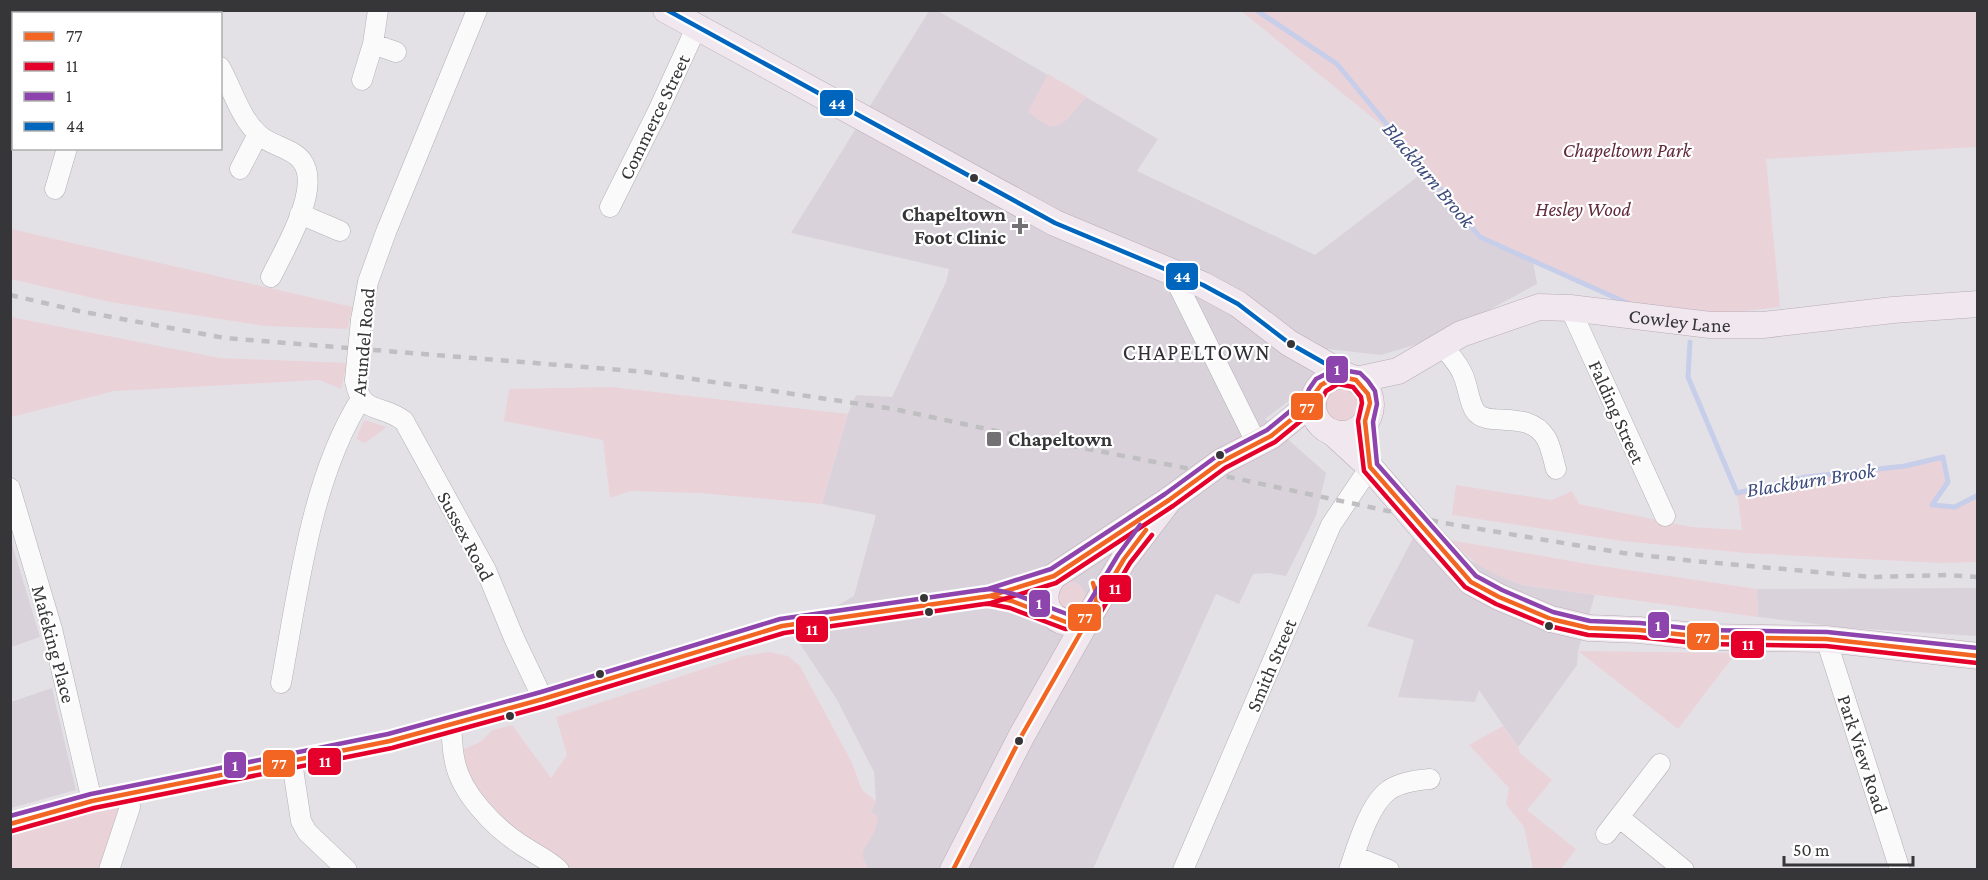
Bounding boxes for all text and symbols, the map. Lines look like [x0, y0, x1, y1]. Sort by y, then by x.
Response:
legend [12, 12, 222, 150]
text: 77 [66, 26, 83, 46]
street label: Commerce Street [614, 50, 694, 183]
text: 11 [66, 56, 78, 76]
text: 1 [66, 86, 72, 106]
line badge: 44 [819, 89, 854, 117]
text: 44 [828, 95, 846, 112]
text: 44 [66, 116, 84, 136]
water label: Blackburn Brook [1378, 117, 1481, 233]
park label: Chapeltown Park [1563, 139, 1693, 162]
unlabelled marker [968, 172, 980, 184]
park label: Hesley Wood [1535, 198, 1631, 221]
place label: Chapeltown Foot Clinic [902, 203, 1007, 248]
marker: Chapeltown Foot Clinic [1011, 217, 1029, 235]
line badge: 44 [1165, 262, 1199, 291]
text: 44 [1173, 268, 1191, 285]
street label: Arundel Road [347, 286, 379, 397]
street label: Cowley Lane [1628, 304, 1731, 336]
unlabelled marker [1285, 338, 1297, 350]
district label: CHAPELTOWN [1123, 340, 1271, 365]
line badge: 1 [1325, 355, 1349, 384]
street label: Falding Street [1584, 357, 1650, 468]
text: 1 [1334, 361, 1340, 378]
line badge: 77 [1290, 392, 1324, 421]
text: 77 [1299, 399, 1315, 416]
place label: Chapeltown [1008, 428, 1113, 450]
marker: Chapeltown [985, 430, 1003, 448]
unlabelled marker [1214, 449, 1226, 461]
water label: Blackburn Brook [1745, 458, 1878, 502]
street label: Sussex Road [433, 488, 499, 585]
line badge: 11 [1098, 574, 1132, 603]
text: 11 [1109, 580, 1121, 597]
street label: Mafeking Place [27, 583, 80, 706]
line badge: 1 [1028, 589, 1051, 618]
unlabelled marker [918, 592, 930, 604]
text: 1 [1036, 595, 1042, 612]
line badge: 77 [1067, 603, 1102, 632]
unlabelled marker [923, 606, 935, 618]
text: 77 [1077, 609, 1093, 626]
line badge: 1 [1647, 611, 1670, 639]
line badge: 11 [795, 615, 829, 643]
street label: Smith Street [1242, 615, 1301, 715]
text: 1 [1655, 617, 1661, 634]
unlabelled marker [1543, 620, 1555, 632]
text: 11 [806, 621, 818, 638]
line badge: 77 [1686, 622, 1720, 651]
text: 77 [1695, 629, 1711, 646]
line badge: 11 [1730, 630, 1765, 659]
text: 11 [1742, 636, 1754, 653]
unlabelled marker [594, 668, 606, 680]
street label: Park View Road [1833, 692, 1893, 817]
unlabelled marker [504, 710, 516, 722]
unlabelled marker [1013, 735, 1025, 747]
line badge: 11 [307, 747, 342, 776]
line badge: 77 [262, 749, 296, 778]
line badge: 1 [223, 751, 247, 779]
text: 11 [319, 753, 331, 770]
text: 77 [271, 755, 287, 772]
text: 1 [232, 757, 238, 774]
scale bar [1784, 829, 1913, 867]
text: 50 m [1793, 840, 1830, 860]

